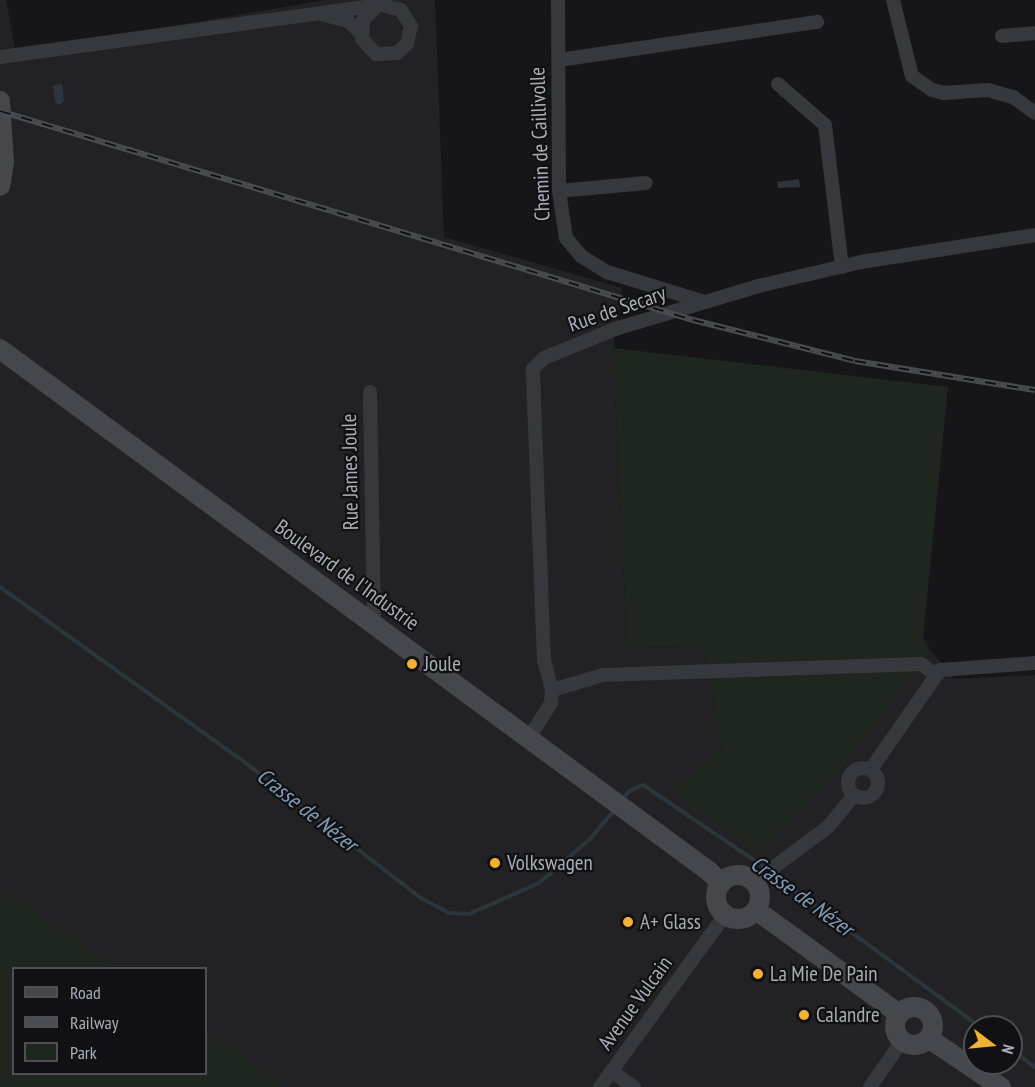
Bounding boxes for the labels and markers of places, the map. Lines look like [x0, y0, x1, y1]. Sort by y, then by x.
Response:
place label: Joule [424, 651, 461, 677]
marker: Joule [405, 657, 419, 671]
place label: Volkswagen [507, 850, 593, 876]
marker: Volkswagen [488, 856, 502, 870]
place label: A+ Glass [640, 909, 701, 935]
marker: A+ Glass [621, 915, 635, 929]
place label: La Mie De Pain [770, 961, 878, 987]
marker: La Mie De Pain [751, 967, 765, 981]
place label: Calandre [816, 1002, 880, 1028]
marker: Calandre [797, 1008, 811, 1022]

